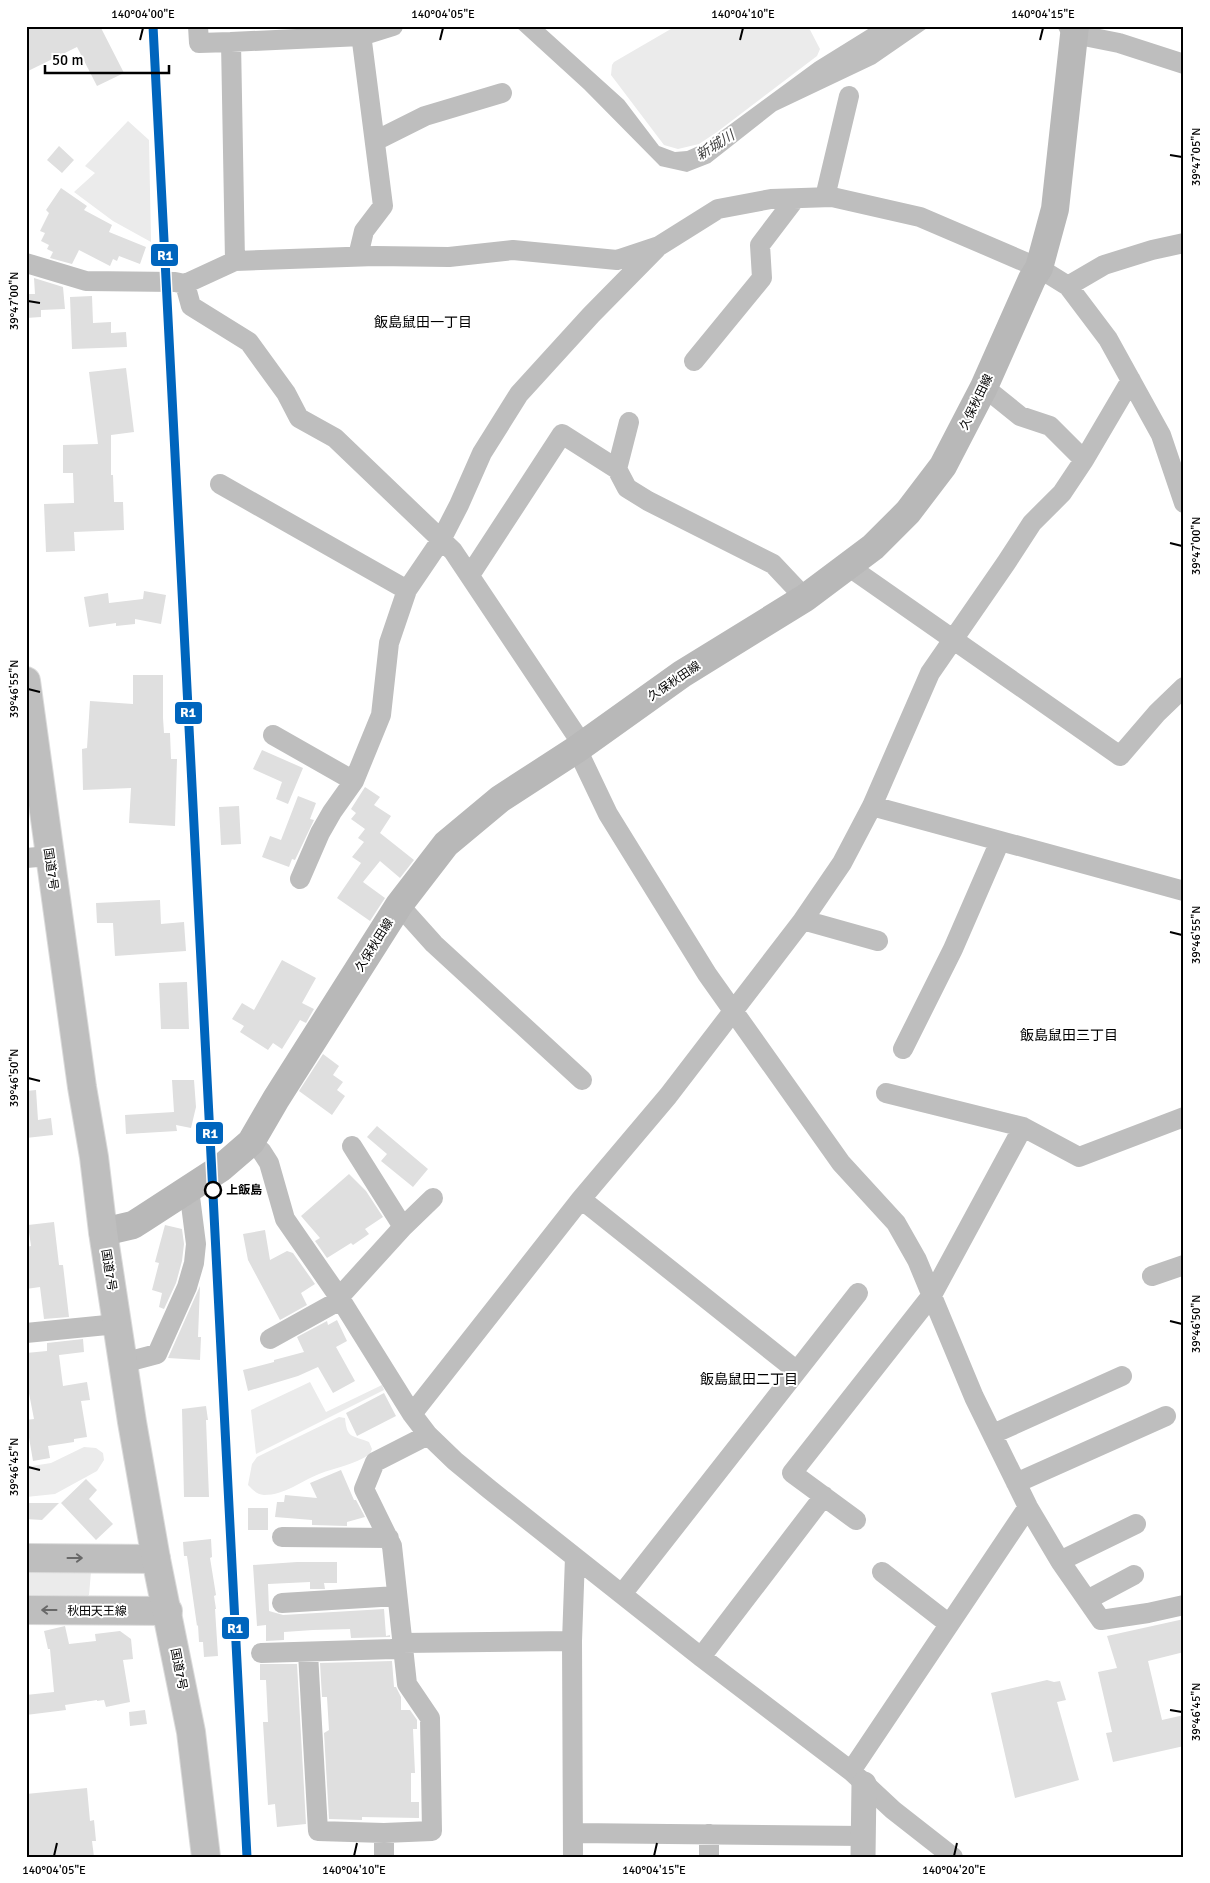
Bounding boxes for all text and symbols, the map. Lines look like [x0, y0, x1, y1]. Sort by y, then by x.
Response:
text: 140°04'00"E [111, 7, 175, 22]
text: 140°04'05"E [411, 7, 475, 22]
text: 140°04'10"E [711, 7, 775, 22]
text: 140°04'15"E [1011, 7, 1075, 22]
scale bar [45, 42, 169, 74]
text: 50 m [52, 51, 83, 69]
water label: 新城川 [693, 126, 739, 164]
text: 39°47'05"N [1189, 128, 1204, 186]
line badge: R1 [150, 243, 179, 267]
text: R1 [157, 247, 174, 264]
text: 39°47'00"N [7, 272, 22, 330]
district label: 飯島鼠田一丁目 [374, 314, 472, 331]
street label: 久保秋田線 [957, 372, 996, 432]
text: 39°47'00"N [1189, 517, 1204, 575]
street label: 久保秋田線 [645, 658, 703, 704]
text: 39°46'55"N [7, 660, 22, 718]
line badge: R1 [174, 701, 203, 725]
text: R1 [180, 704, 197, 721]
street label: 国道7号 [40, 847, 61, 891]
text: 39°46'55"N [1189, 906, 1204, 964]
street label: 久保秋田線 [352, 916, 397, 975]
district label: 飯島鼠田三丁目 [1020, 1027, 1118, 1044]
text: 39°46'50"N [7, 1049, 22, 1107]
line badge: R1 [195, 1121, 224, 1145]
text: R1 [202, 1125, 219, 1142]
marker: 上飯島 [204, 1181, 222, 1199]
place label: 上飯島 [226, 1183, 262, 1198]
street label: 国道7号 [98, 1248, 119, 1292]
text: 39°46'50"N [1189, 1295, 1204, 1353]
district label: 飯島鼠田二丁目 [700, 1371, 798, 1388]
text: 39°46'45"N [7, 1438, 22, 1496]
one-way arrow [66, 1553, 83, 1563]
street label: 秋田天王線 [67, 1604, 127, 1619]
one-way arrow [41, 1605, 58, 1615]
line badge: R1 [221, 1616, 250, 1640]
text: R1 [227, 1620, 244, 1637]
street label: 国道7号 [167, 1647, 190, 1691]
text: 39°46'45"N [1189, 1683, 1204, 1741]
text: 140°04'05"E [22, 1863, 86, 1878]
text: 140°04'10"E [322, 1863, 386, 1878]
text: 140°04'15"E [622, 1863, 686, 1878]
text: 140°04'20"E [922, 1863, 986, 1878]

